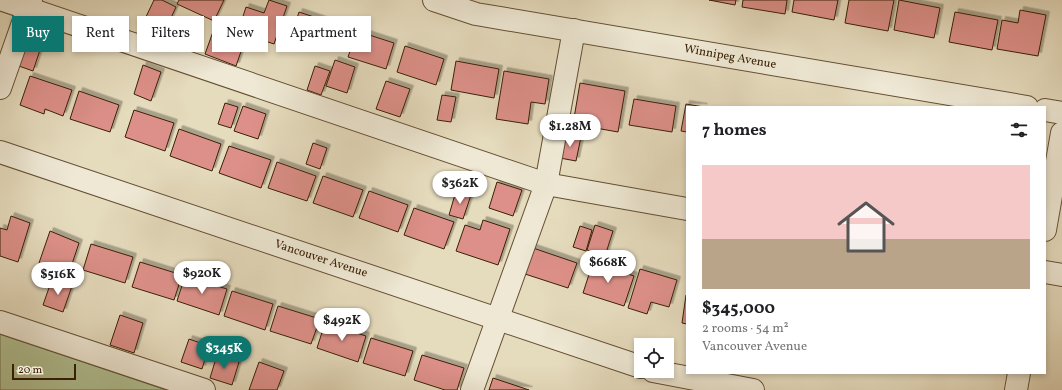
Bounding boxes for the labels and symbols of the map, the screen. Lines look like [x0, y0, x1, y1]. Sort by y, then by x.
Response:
street label: Winnipeg Avenue [683, 41, 778, 73]
pin: $1.28M [537, 114, 603, 148]
pin: $362K [432, 171, 488, 205]
street label: Vancouver Avenue [272, 236, 370, 282]
pin: $668K [580, 250, 636, 284]
pin: $920K [174, 261, 230, 295]
pin: $516K [30, 262, 86, 296]
pin: $492K [314, 308, 370, 342]
pin: $345K [196, 336, 252, 370]
scale bar [12, 362, 76, 381]

